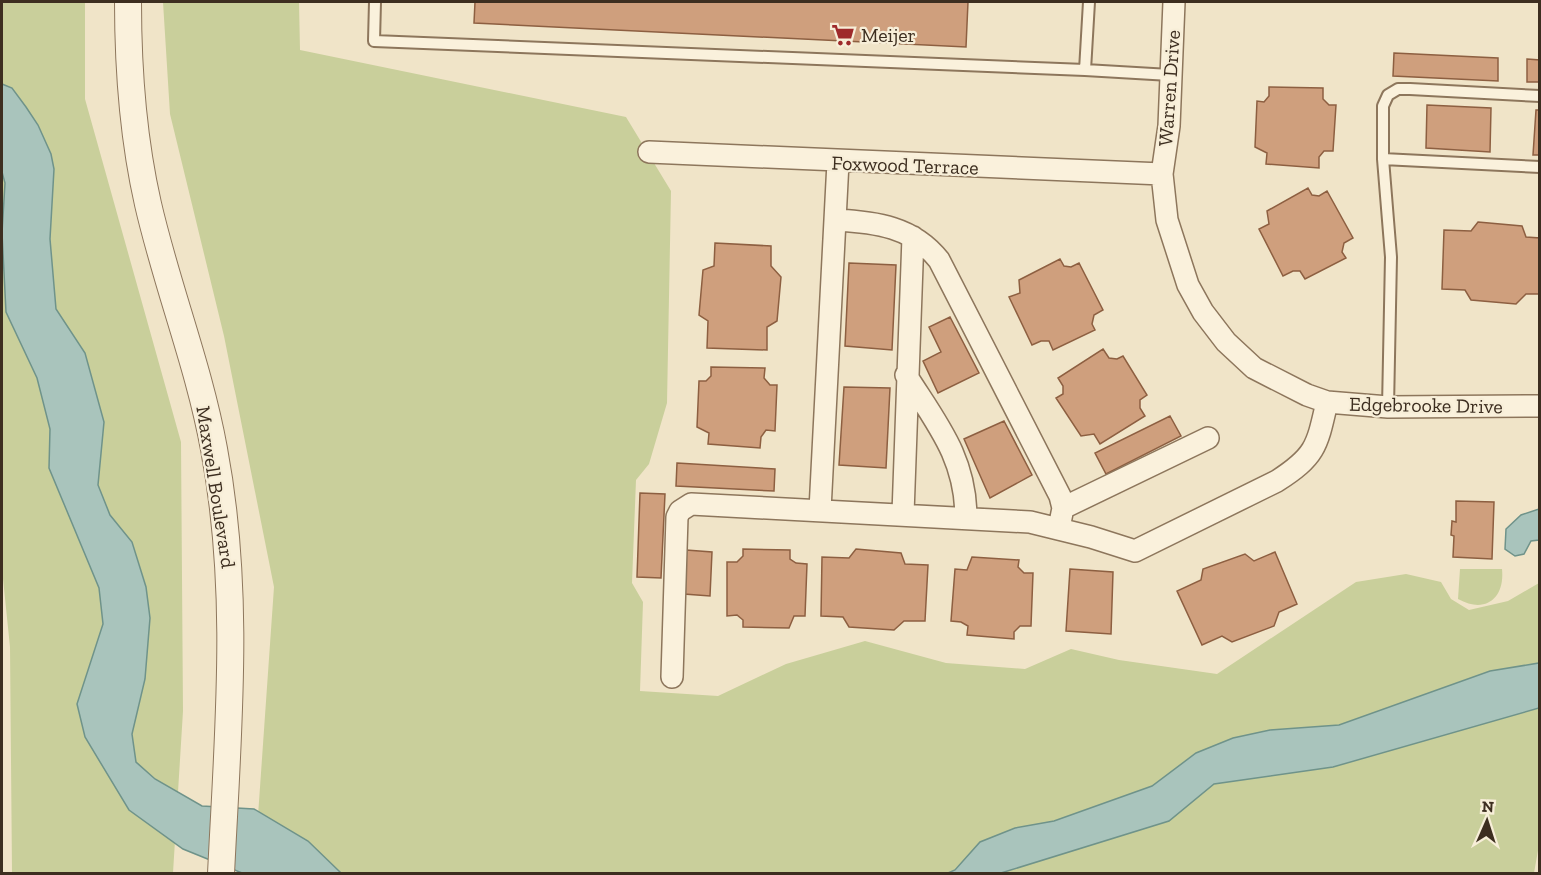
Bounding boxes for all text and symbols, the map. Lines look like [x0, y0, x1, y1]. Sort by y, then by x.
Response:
supermarket icon: Meijer [830, 22, 856, 48]
place label: Meijer [861, 23, 916, 47]
street label: Warren Drive [1153, 29, 1185, 147]
street label: Foxwood Terrace [831, 150, 979, 180]
street label: Edgebrooke Drive [1349, 392, 1503, 418]
street label: Maxwell Boulevard [191, 404, 241, 570]
north arrow [1457, 791, 1517, 851]
text: N [1481, 797, 1494, 816]

